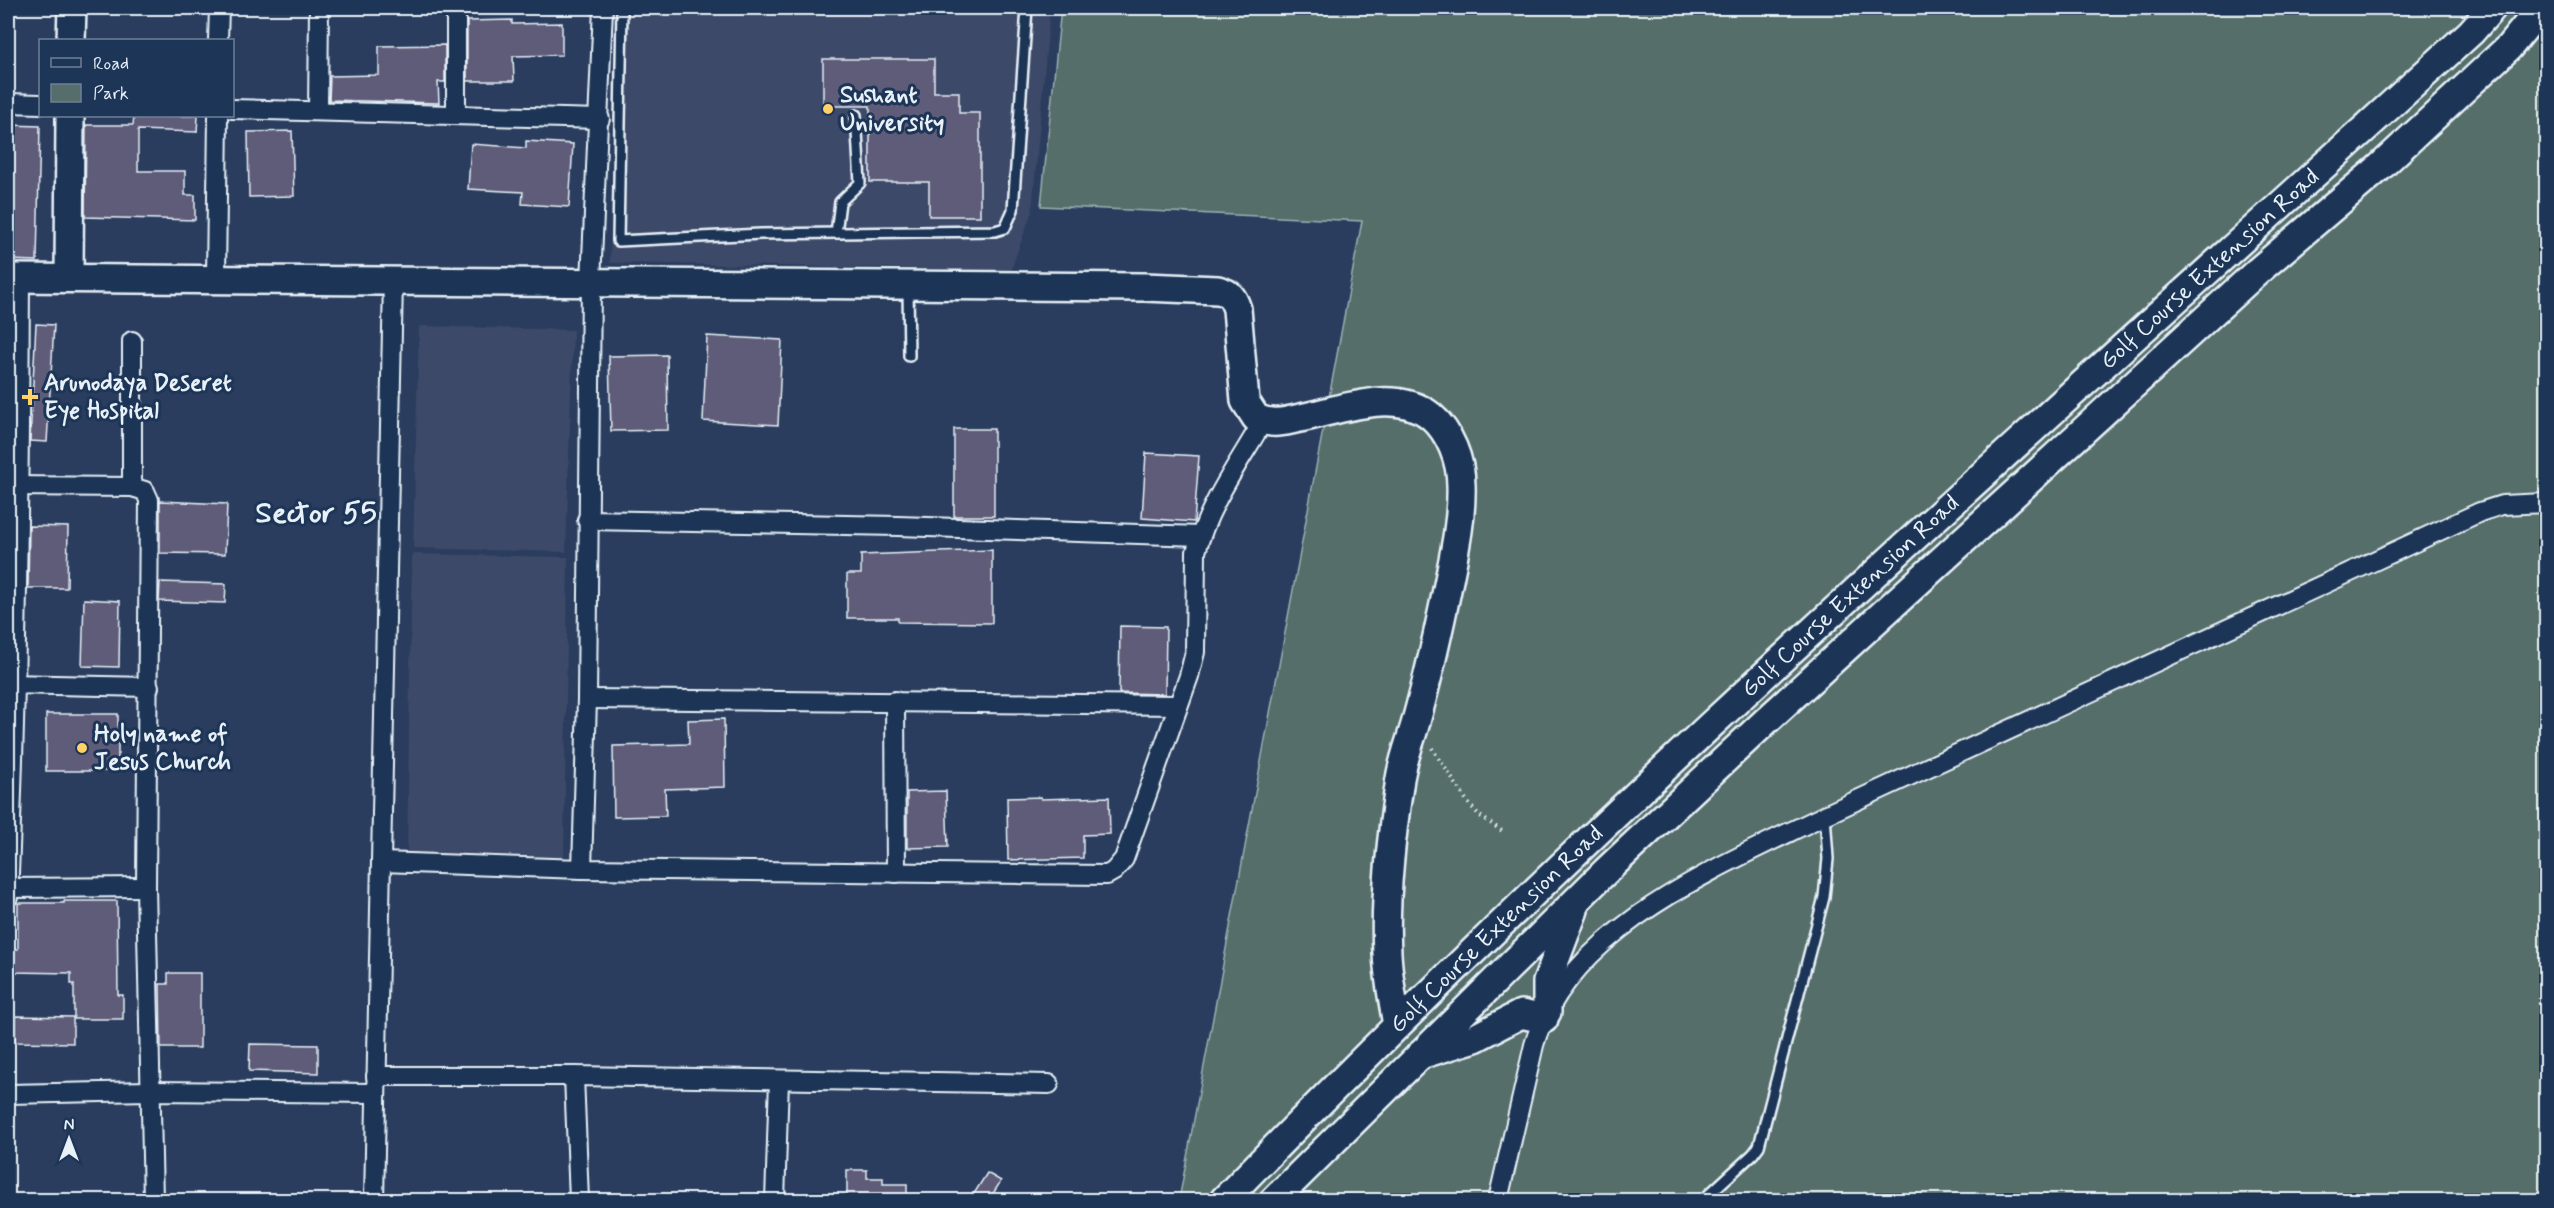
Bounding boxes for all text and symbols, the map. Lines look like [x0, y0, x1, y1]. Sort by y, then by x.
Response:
legend [39, 39, 234, 117]
text: Road [93, 52, 129, 76]
place label: Sushant University [840, 80, 944, 139]
text: Park [93, 82, 129, 106]
marker: Sushant University [821, 102, 835, 116]
street label: Golf Course Extension Road [2093, 162, 2326, 377]
place label: Arunodaya Deseret Eye Hospital [44, 368, 232, 427]
marker: Arunodaya Deseret Eye Hospital [21, 388, 39, 406]
street label: Golf Course Extension Road [1734, 488, 1966, 705]
district label: Sector 55 [255, 494, 377, 533]
place label: Holy name of Jesus Church [94, 719, 231, 778]
marker: Holy name of Jesus Church [75, 741, 89, 755]
street label: Golf Course Extension Road [1383, 819, 1610, 1040]
north arrow [39, 1109, 99, 1169]
text: N [64, 1115, 74, 1136]

